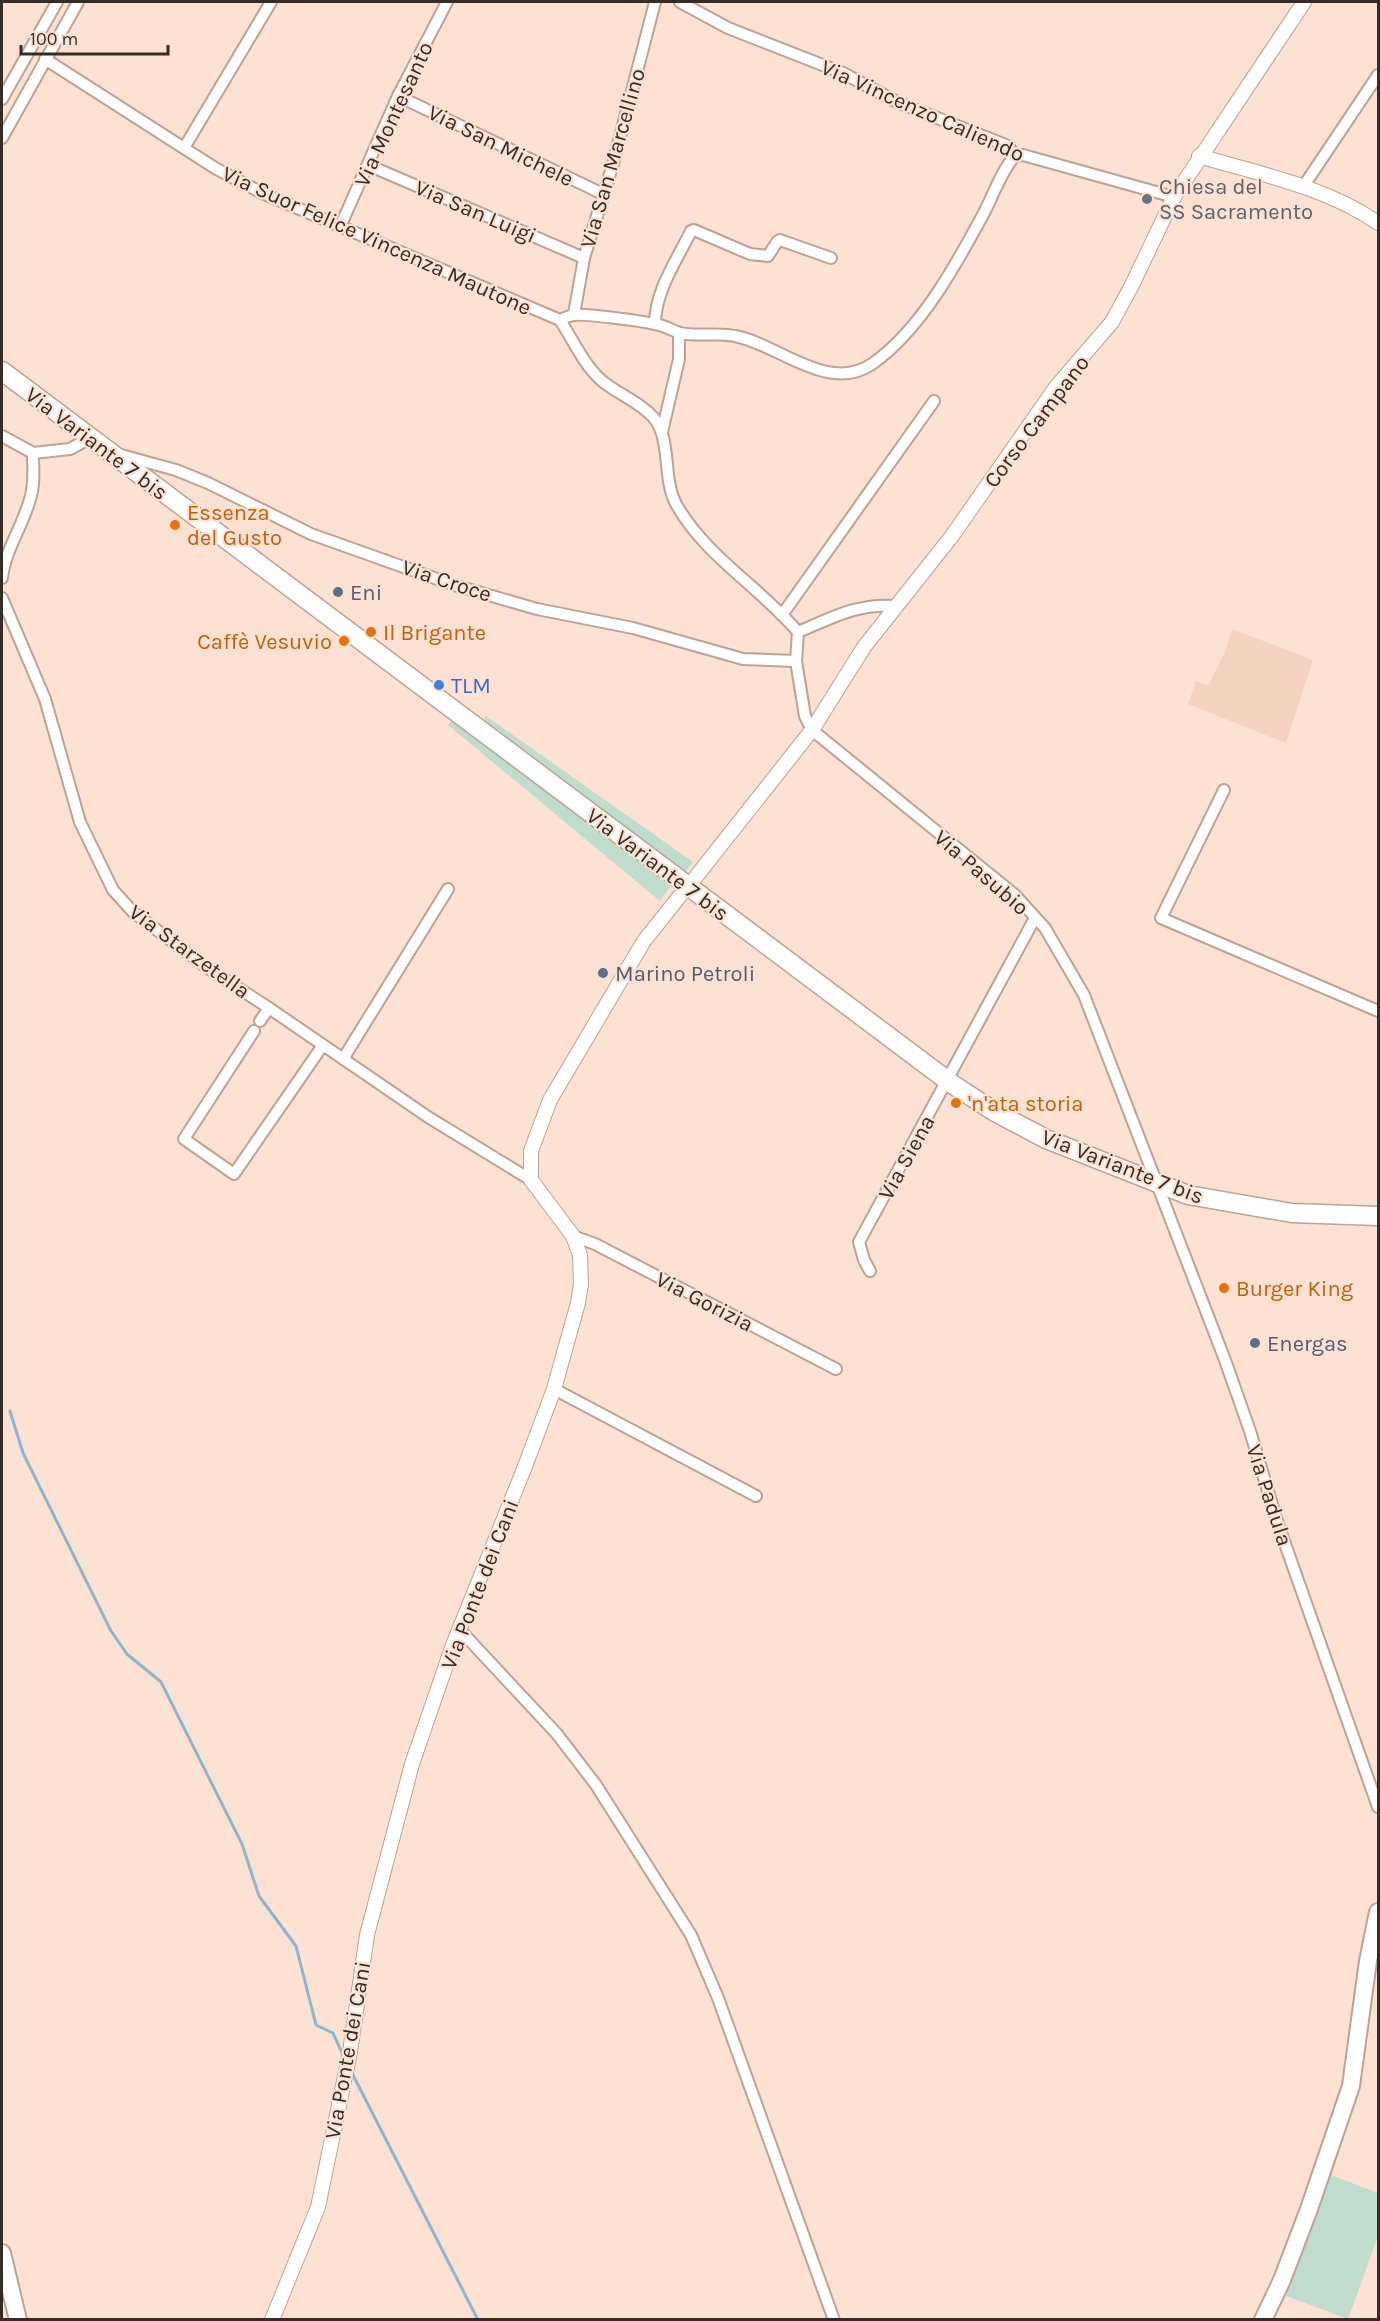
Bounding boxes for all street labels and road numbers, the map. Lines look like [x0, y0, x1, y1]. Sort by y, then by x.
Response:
street label: Via Montesanto [349, 38, 439, 191]
street label: Via Vincenzo Caliendo [817, 54, 1028, 168]
street label: Via San Marcellino [575, 65, 651, 251]
street label: Via San Michele [424, 99, 578, 192]
street label: Via Suor Felice Vincenza Mautone [218, 161, 535, 321]
street label: Via San Luigi [411, 175, 540, 249]
street label: Corso Campano [979, 350, 1095, 493]
street label: Via Variante 7 bis [20, 382, 173, 506]
street label: Via Croce [399, 554, 495, 608]
street label: Via Variante 7 bis [581, 803, 734, 927]
street label: Via Pasubio [929, 825, 1034, 921]
street label: Via Starzetella [124, 899, 255, 1005]
street label: Via Siena [873, 1111, 941, 1204]
street label: Via Variante 7 bis [1038, 1124, 1207, 1210]
street label: Via Gorizia [651, 1266, 758, 1338]
street label: Via Padula [1240, 1441, 1298, 1549]
street label: Via Ponte dei Cani [436, 1496, 524, 1673]
street label: Via Ponte dei Cani [320, 1959, 376, 2141]

